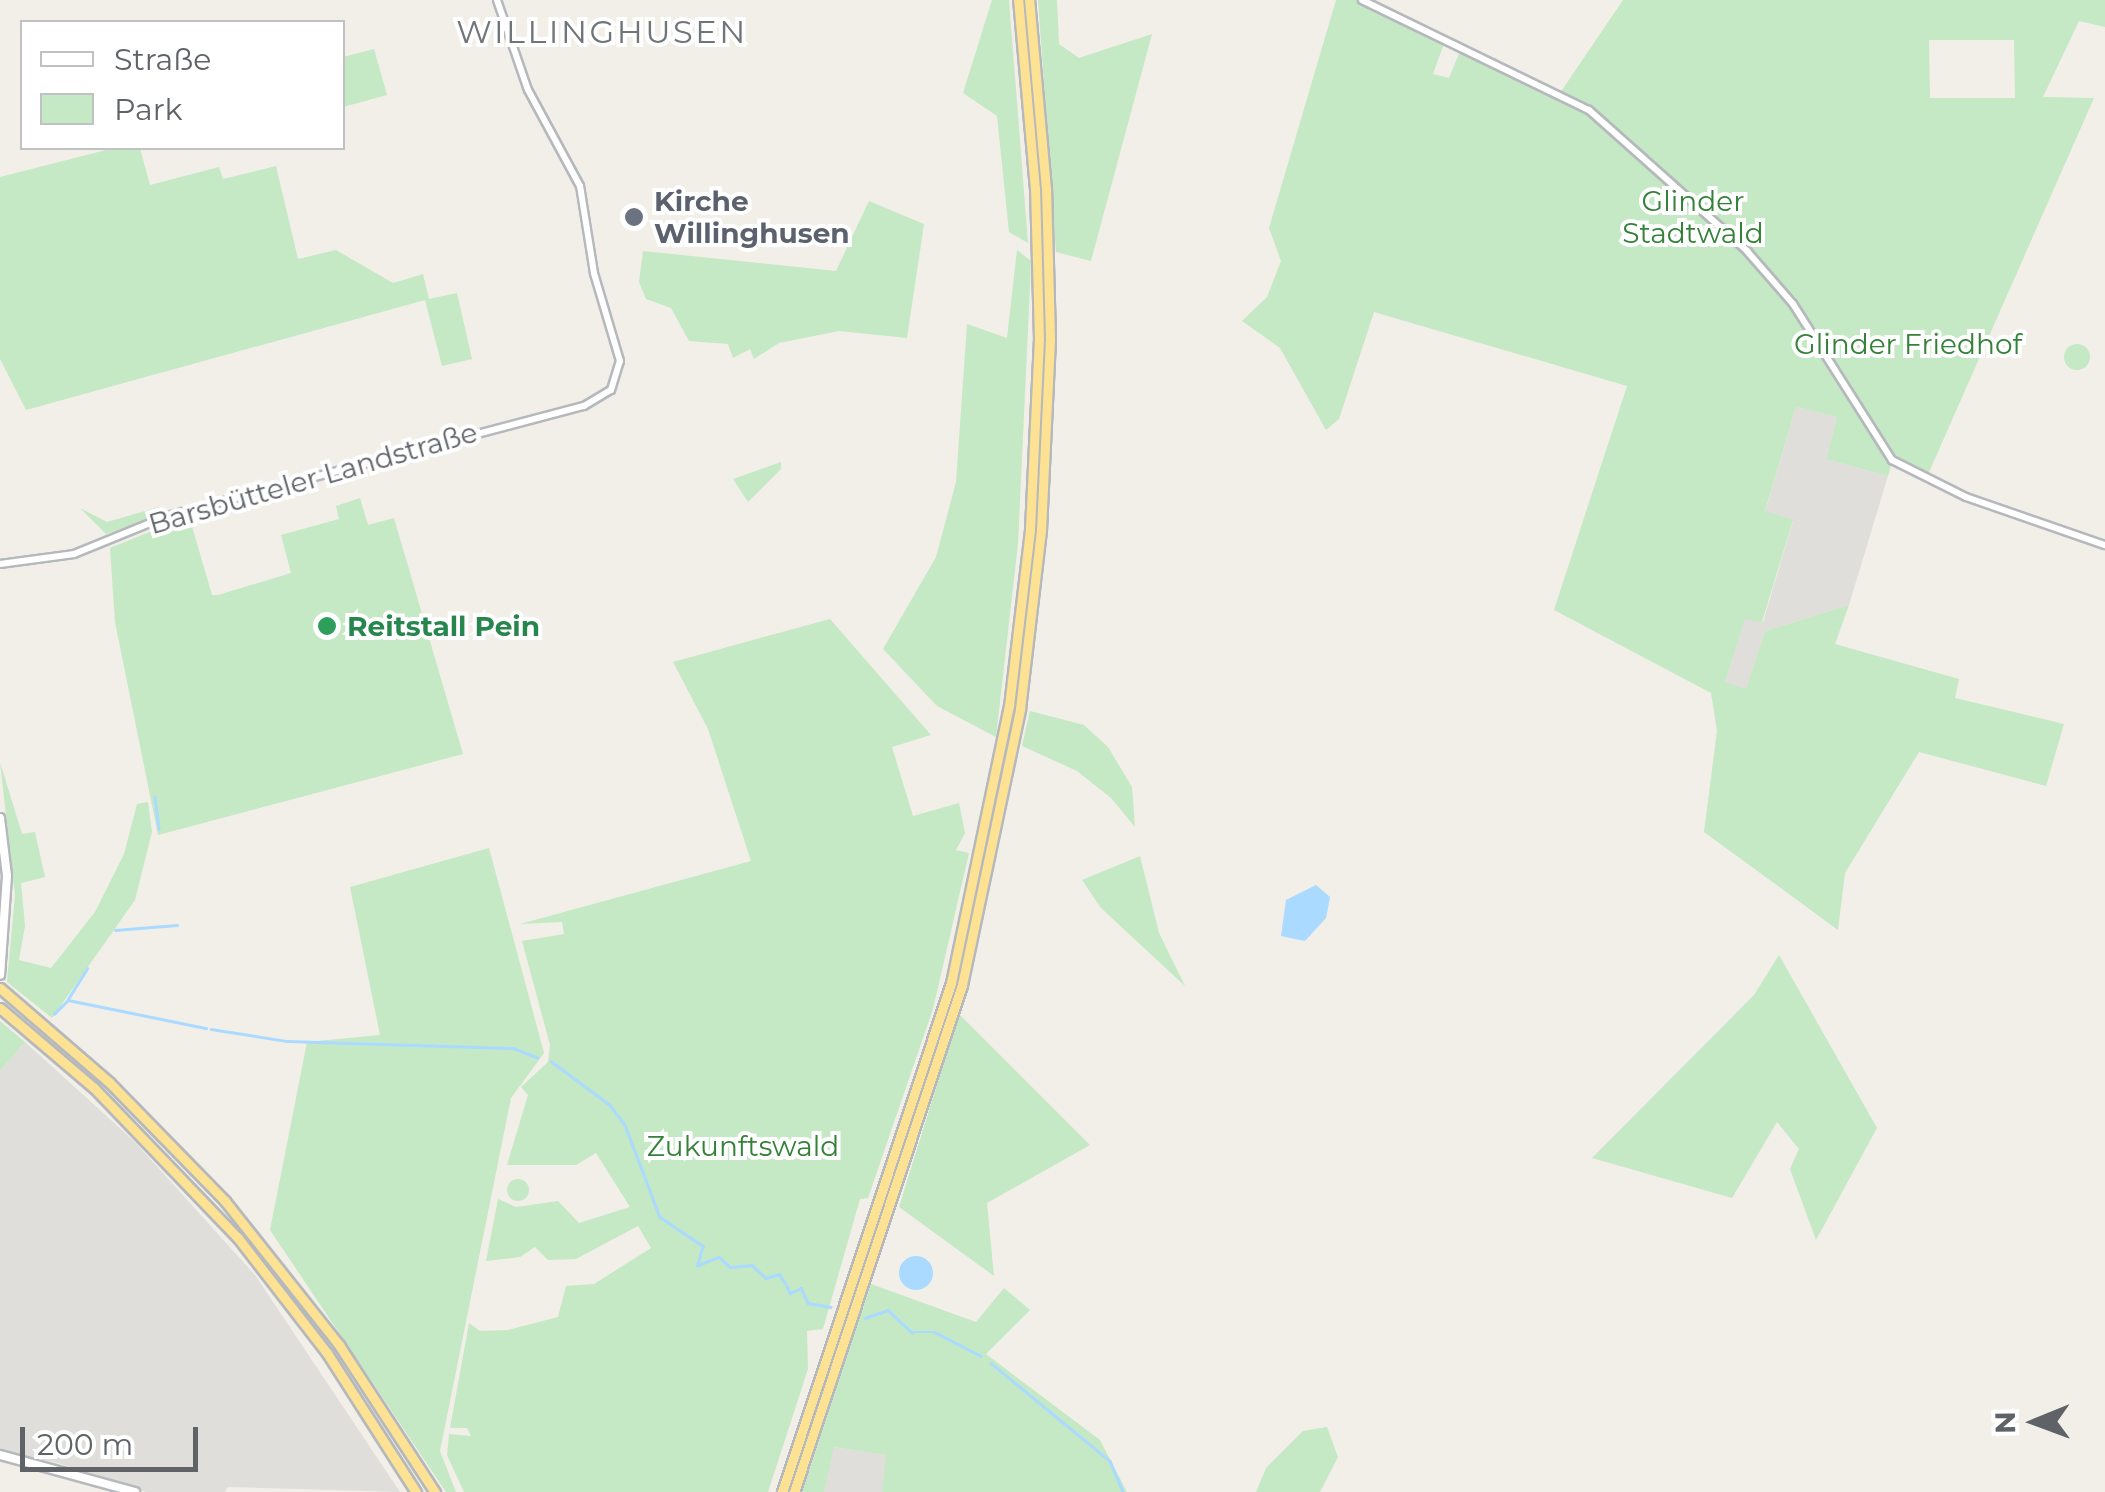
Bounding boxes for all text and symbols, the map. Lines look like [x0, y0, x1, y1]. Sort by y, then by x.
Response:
district label: WILLINGHUSEN [456, 13, 748, 51]
legend [20, 20, 345, 150]
text: Straße [114, 41, 211, 78]
text: Park [114, 91, 183, 128]
place label: Kirche Willinghusen [654, 184, 850, 250]
park label: Glinder Stadtwald [1622, 184, 1764, 250]
marker: Kirche Willinghusen [623, 206, 645, 228]
park label: Glinder Friedhof [1794, 327, 2022, 361]
street label: Barsbütteler Landstraße [145, 415, 481, 541]
place label: Reitstall Pein [347, 609, 540, 643]
marker: Reitstall Pein [316, 615, 338, 637]
park label: Zukunftswald [647, 1129, 839, 1163]
north arrow [1985, 1372, 2085, 1472]
scale bar [25, 1407, 202, 1469]
text: N [1988, 1411, 2022, 1434]
text: 200 m [37, 1426, 133, 1463]

